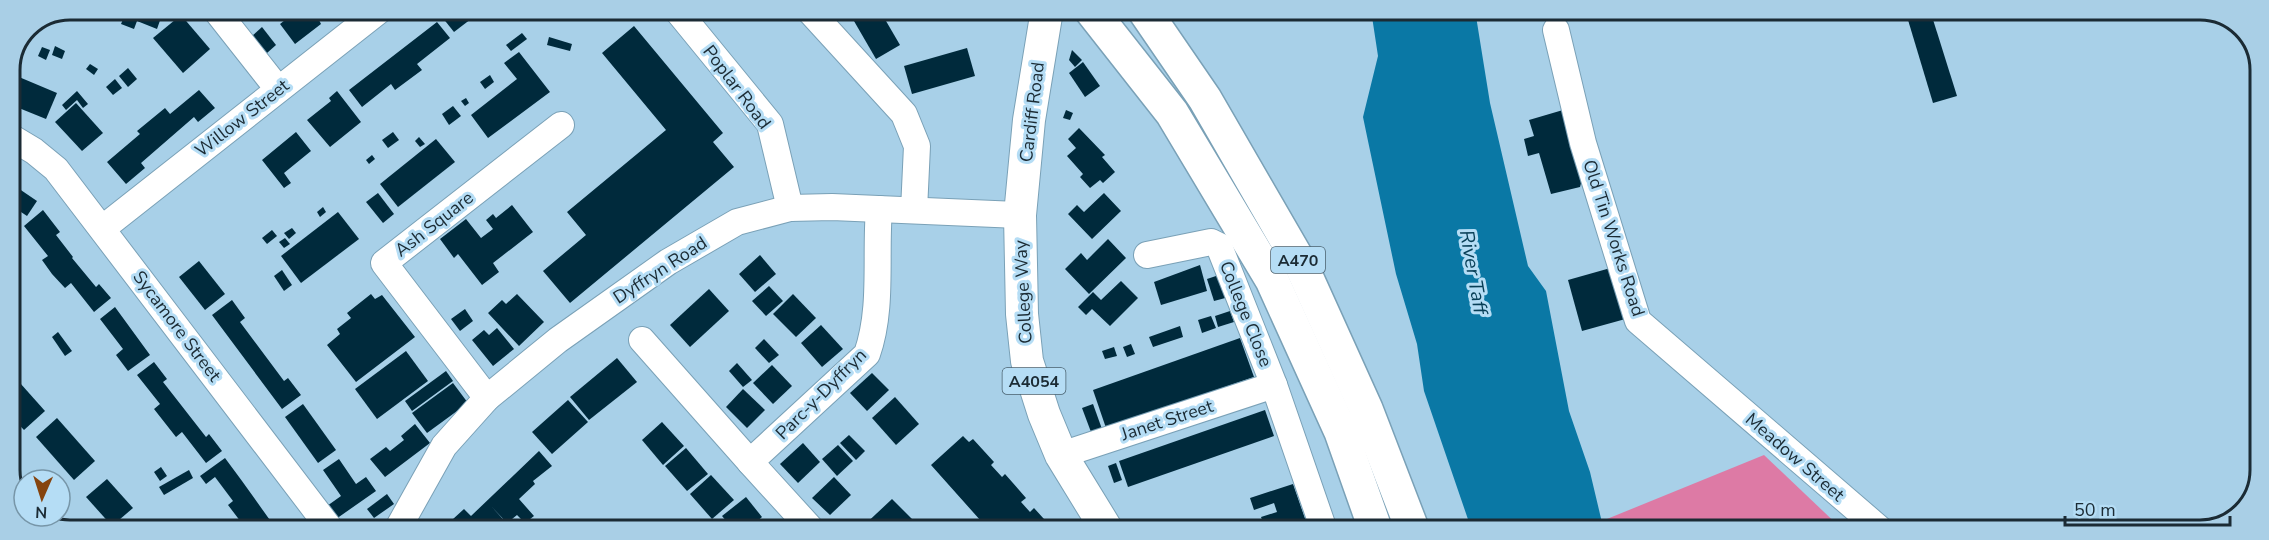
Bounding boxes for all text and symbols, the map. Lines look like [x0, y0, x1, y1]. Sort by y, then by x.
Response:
street label: Poplar Road [698, 40, 776, 134]
street label: Cardiff Road [1014, 61, 1050, 163]
street label: Willow Street [190, 73, 295, 162]
street label: Old Tin Works Road [1577, 157, 1651, 319]
street label: Ash Square [390, 186, 478, 262]
water label: River Taff [1453, 228, 1495, 319]
street label: Dyffryn Road [608, 231, 712, 309]
street label: College Way [1008, 239, 1038, 344]
road number: A470 [1271, 247, 1325, 273]
street label: College Close [1214, 258, 1278, 370]
street label: Sycamore Street [127, 266, 227, 387]
street label: Parc-y-Dyffryn [770, 343, 872, 445]
road number: A4054 [1002, 368, 1066, 394]
street label: Janet Street [1117, 394, 1217, 446]
street label: Meadow Street [1740, 407, 1850, 507]
north arrow [12, 468, 72, 528]
scale bar [2065, 489, 2230, 527]
text: 50 m [2074, 498, 2116, 522]
text: N [35, 501, 48, 523]

